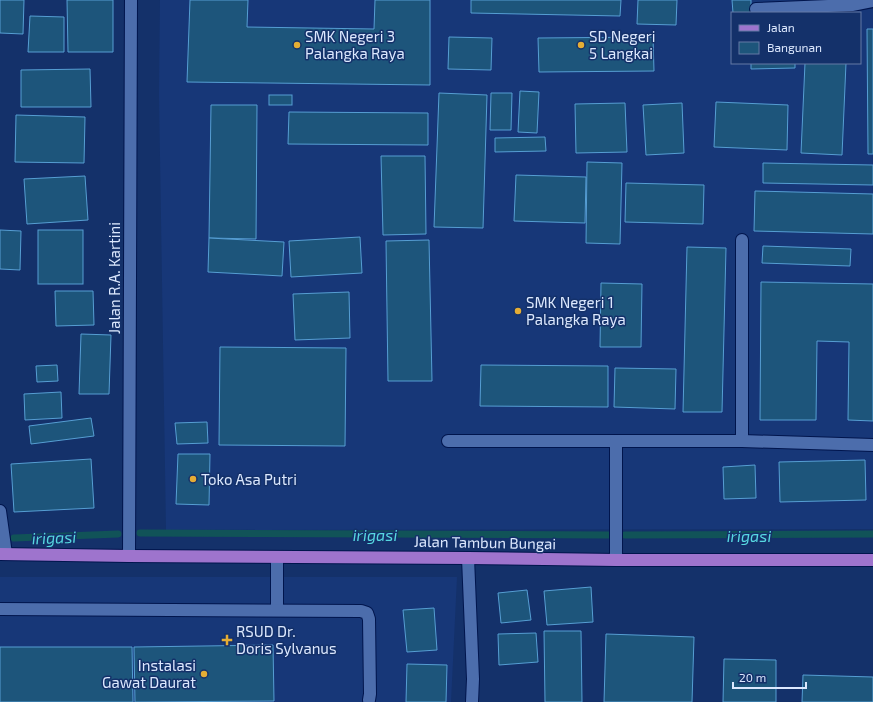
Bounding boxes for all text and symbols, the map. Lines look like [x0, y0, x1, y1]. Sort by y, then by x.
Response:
legend [731, 12, 861, 64]
text: Jalan [767, 20, 795, 34]
place label: SMK Negeri 3 Palangka Raya [305, 27, 405, 62]
place label: SD Negeri 5 Langkai [589, 27, 655, 62]
marker: SMK Negeri 3 Palangka Raya [292, 40, 302, 50]
marker: SD Negeri 5 Langkai [576, 40, 586, 50]
text: Bangunan [767, 40, 822, 54]
street label: Jalan R.A. Kartini [105, 222, 123, 334]
place label: SMK Negeri 1 Palangka Raya [526, 293, 626, 328]
marker: SMK Negeri 1 Palangka Raya [513, 306, 523, 316]
place label: Toko Asa Putri [201, 470, 297, 488]
marker: Toko Asa Putri [188, 474, 198, 484]
water label: irigasi [353, 525, 397, 544]
water label: irigasi [727, 526, 771, 545]
water label: irigasi [31, 527, 77, 547]
street label: Jalan Tambun Bungai [414, 532, 556, 552]
place label: RSUD Dr. Doris Sylvanus [236, 622, 337, 657]
marker: RSUD Dr. Doris Sylvanus [221, 634, 233, 646]
place label: Instalasi Gawat Daurat [102, 656, 196, 691]
scale bar [733, 664, 806, 690]
marker: Instalasi Gawat Daurat [199, 669, 209, 679]
text: 20 m [739, 670, 766, 684]

